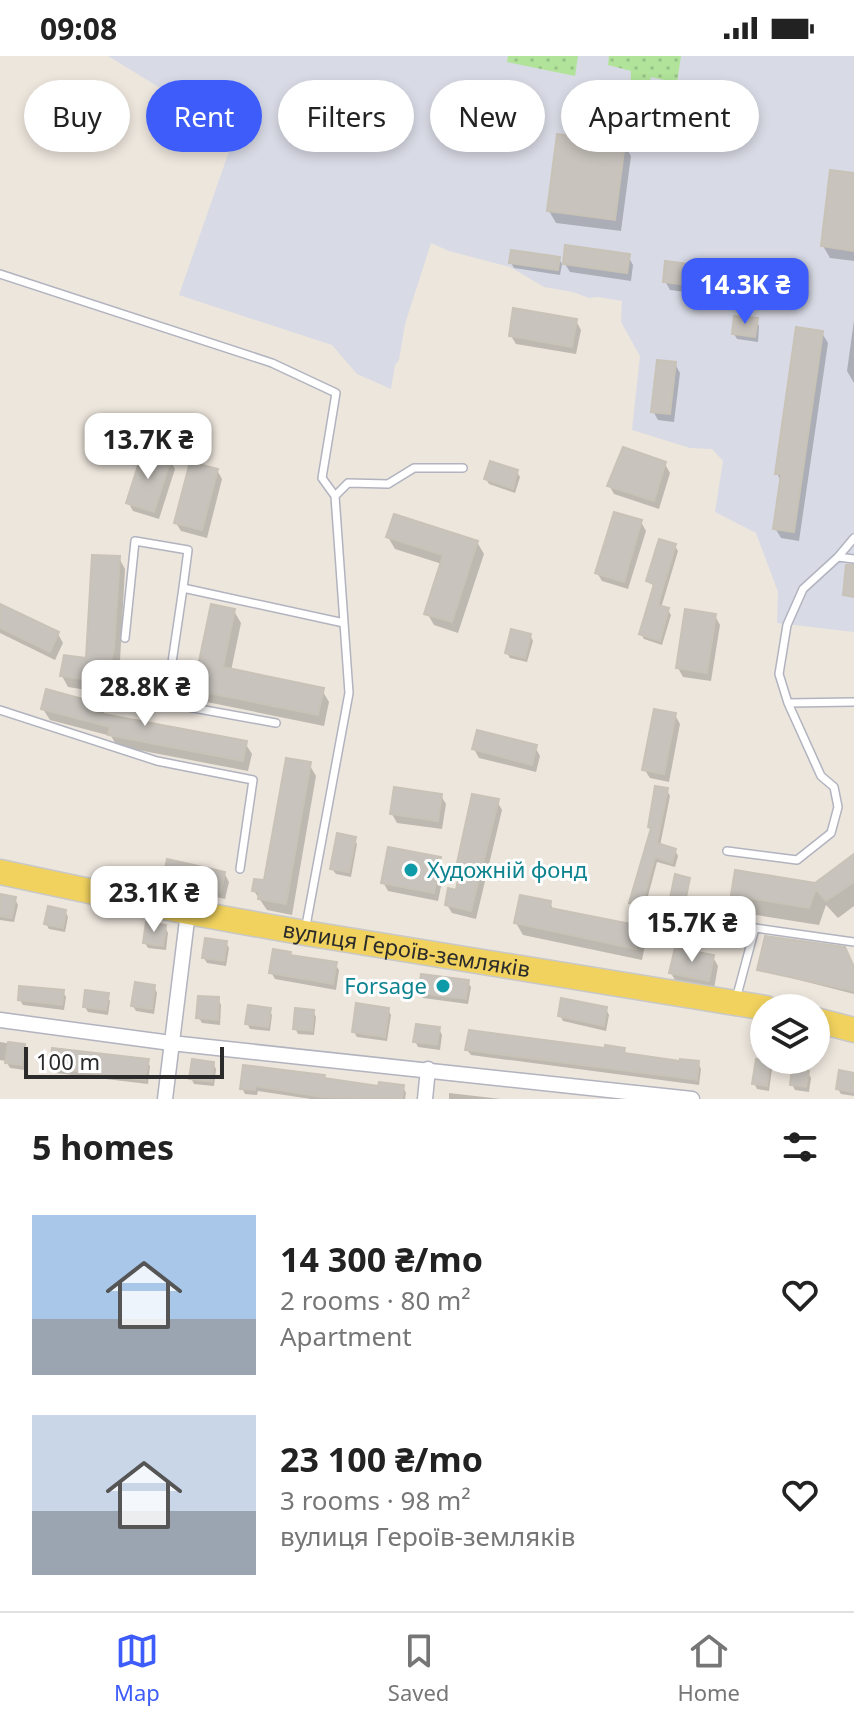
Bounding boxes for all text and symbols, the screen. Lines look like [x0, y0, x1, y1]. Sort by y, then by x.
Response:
text: 09:08 [40, 8, 117, 49]
chip: Buy [24, 80, 130, 152]
chip: Rent [146, 80, 262, 152]
chip: Filters [278, 80, 414, 152]
chip: New [430, 80, 545, 152]
chip: Apartment [561, 80, 759, 152]
pin: 14.3K ₴ [671, 258, 819, 326]
text: 14.3K ₴ [700, 266, 790, 302]
pin: 13.7K ₴ [74, 413, 222, 481]
text: 13.7K ₴ [103, 421, 193, 457]
pin: 28.8K ₴ [71, 660, 219, 728]
text: 28.8K ₴ [100, 668, 190, 704]
place label: Художній фонд [427, 854, 588, 884]
marker: Художній фонд [402, 861, 420, 879]
pin: 23.1K ₴ [80, 866, 228, 934]
text: 23.1K ₴ [109, 874, 199, 910]
pin: 15.7K ₴ [618, 896, 766, 964]
text: 15.7K ₴ [647, 904, 737, 940]
street label: вулиця Героїв-земляків [281, 913, 533, 983]
place label: Forsage [344, 970, 427, 1000]
marker: Forsage [434, 977, 452, 995]
map controls [750, 994, 830, 1074]
button: layers [750, 994, 830, 1074]
scale bar [24, 1043, 224, 1079]
text: 100 m [36, 1046, 100, 1076]
text: 5 homes [32, 1124, 174, 1170]
icon: filters [778, 1125, 822, 1169]
text: 14 300 ₴/mo [280, 1236, 483, 1282]
icon: home [96, 1247, 192, 1343]
icon: heart [778, 1273, 822, 1317]
text: 2 rooms · 80 m² [280, 1282, 470, 1318]
text: Apartment [280, 1318, 412, 1354]
text: 23 100 ₴/mo [280, 1436, 483, 1482]
icon: home [96, 1447, 192, 1543]
icon: heart [778, 1473, 822, 1517]
text: 3 rooms · 98 m² [280, 1482, 470, 1518]
text: вулиця Героїв-земляків [280, 1518, 575, 1554]
tab: Map [114, 1629, 160, 1707]
tab: Saved [388, 1629, 449, 1707]
tab: Home [677, 1629, 740, 1707]

